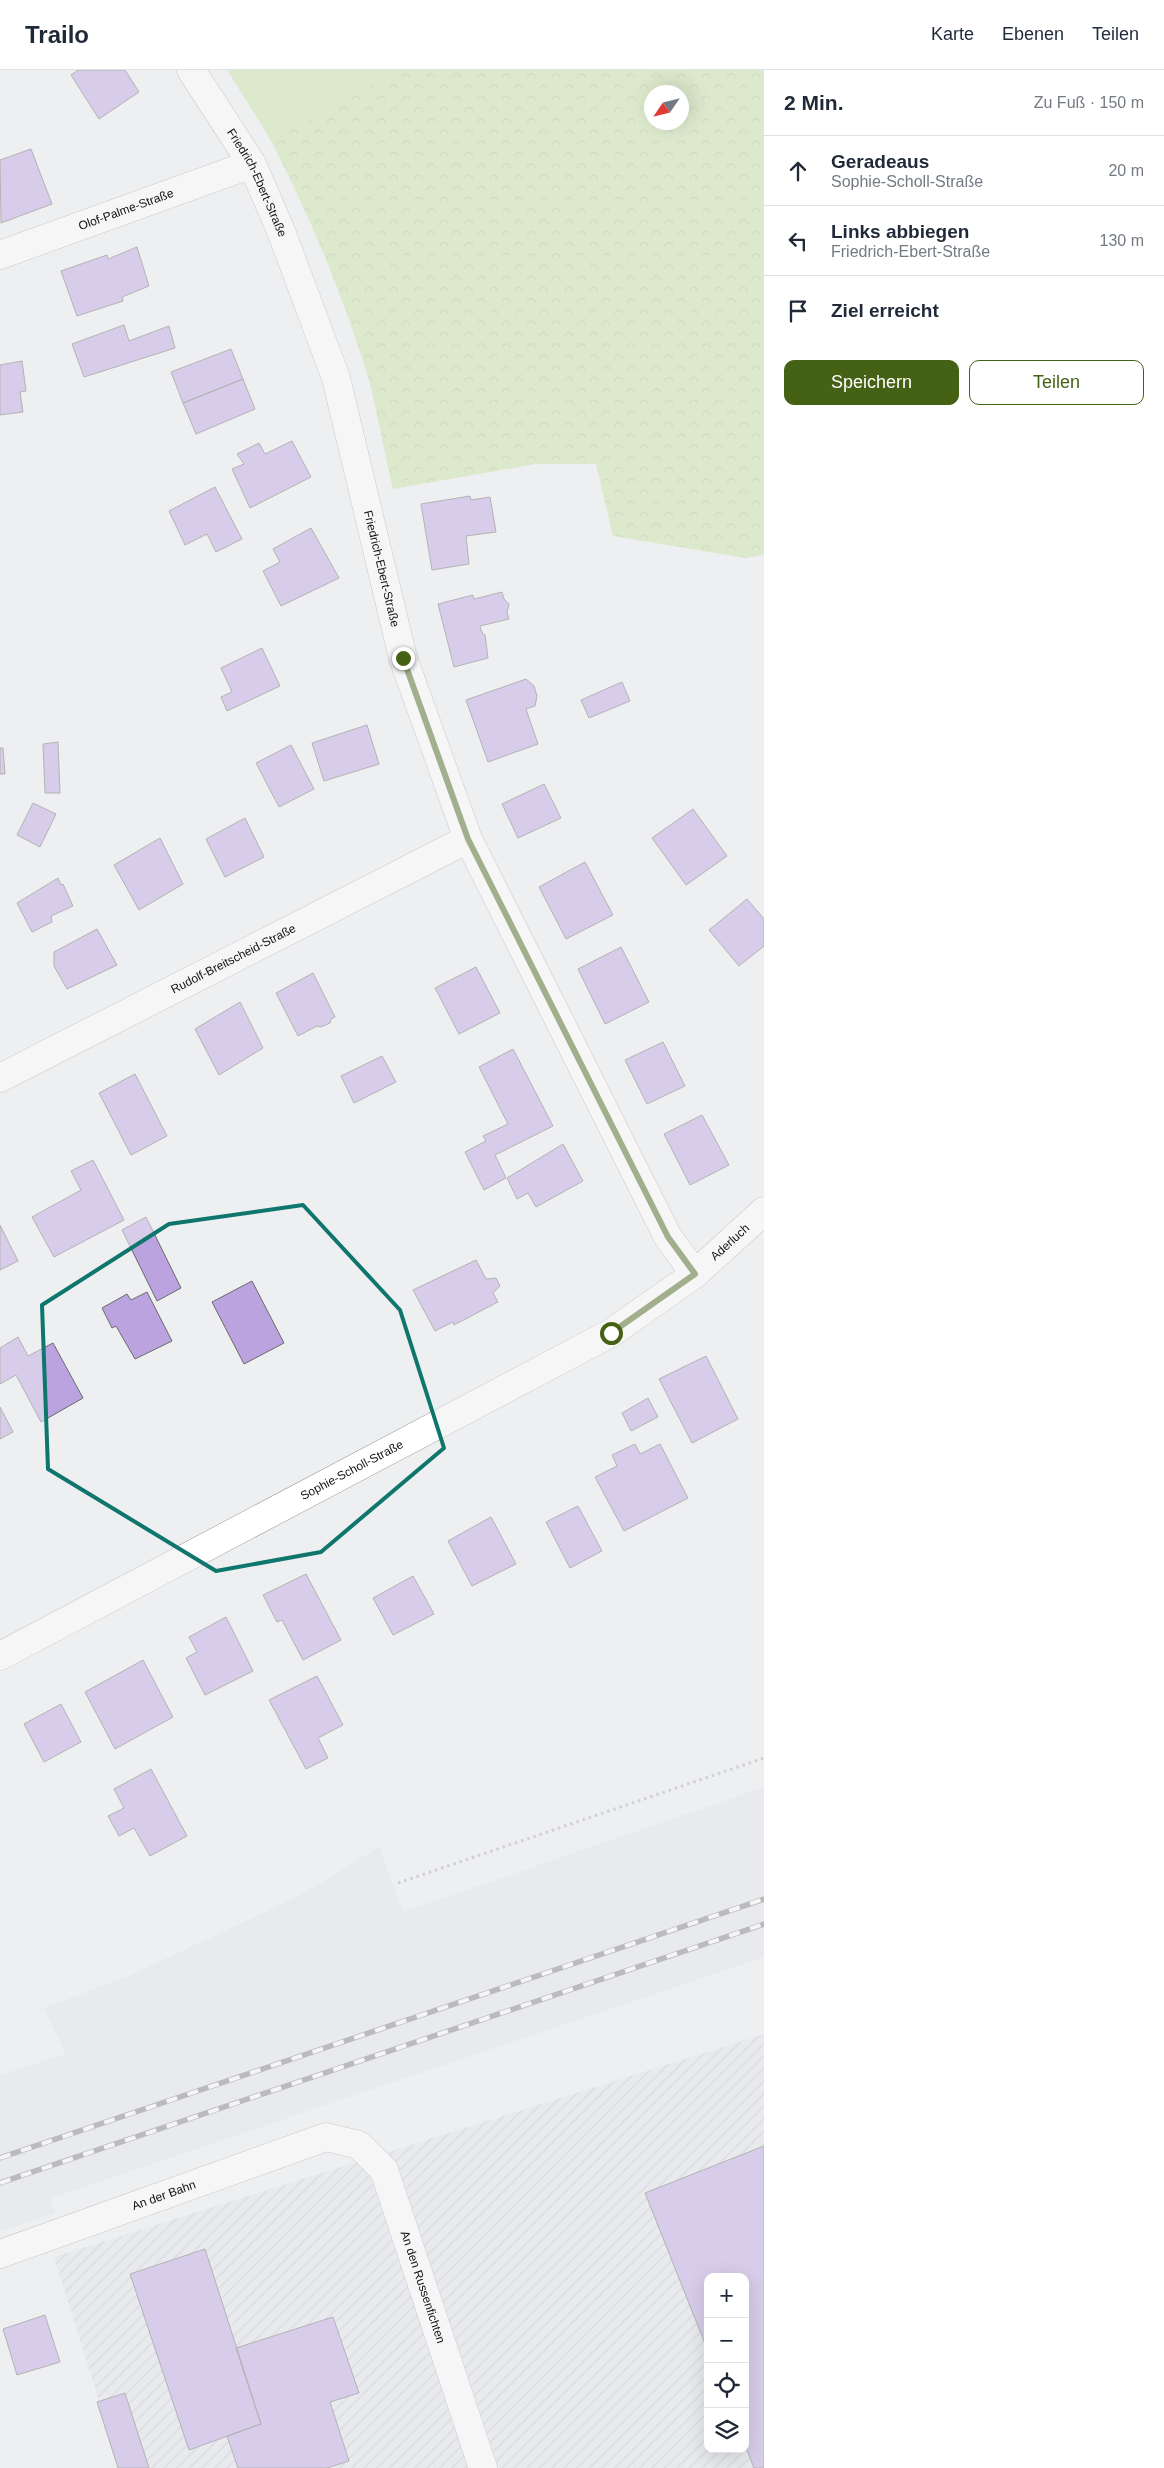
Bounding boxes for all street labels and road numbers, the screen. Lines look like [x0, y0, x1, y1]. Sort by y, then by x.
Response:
street label: Friedrich-Ebert-Straße [224, 126, 290, 239]
street label: Olof-Palme-Straße [77, 186, 176, 233]
street label: Friedrich-Ebert-Straße [361, 509, 402, 629]
street label: Rudolf-Breitscheid-Straße [169, 921, 298, 997]
street label: Aderluch [708, 1221, 752, 1263]
street label: Sophie-Scholl-Straße [298, 1437, 406, 1503]
street label: An der Bahn [130, 2177, 198, 2213]
street label: An den Russenfichten [398, 2229, 448, 2345]

